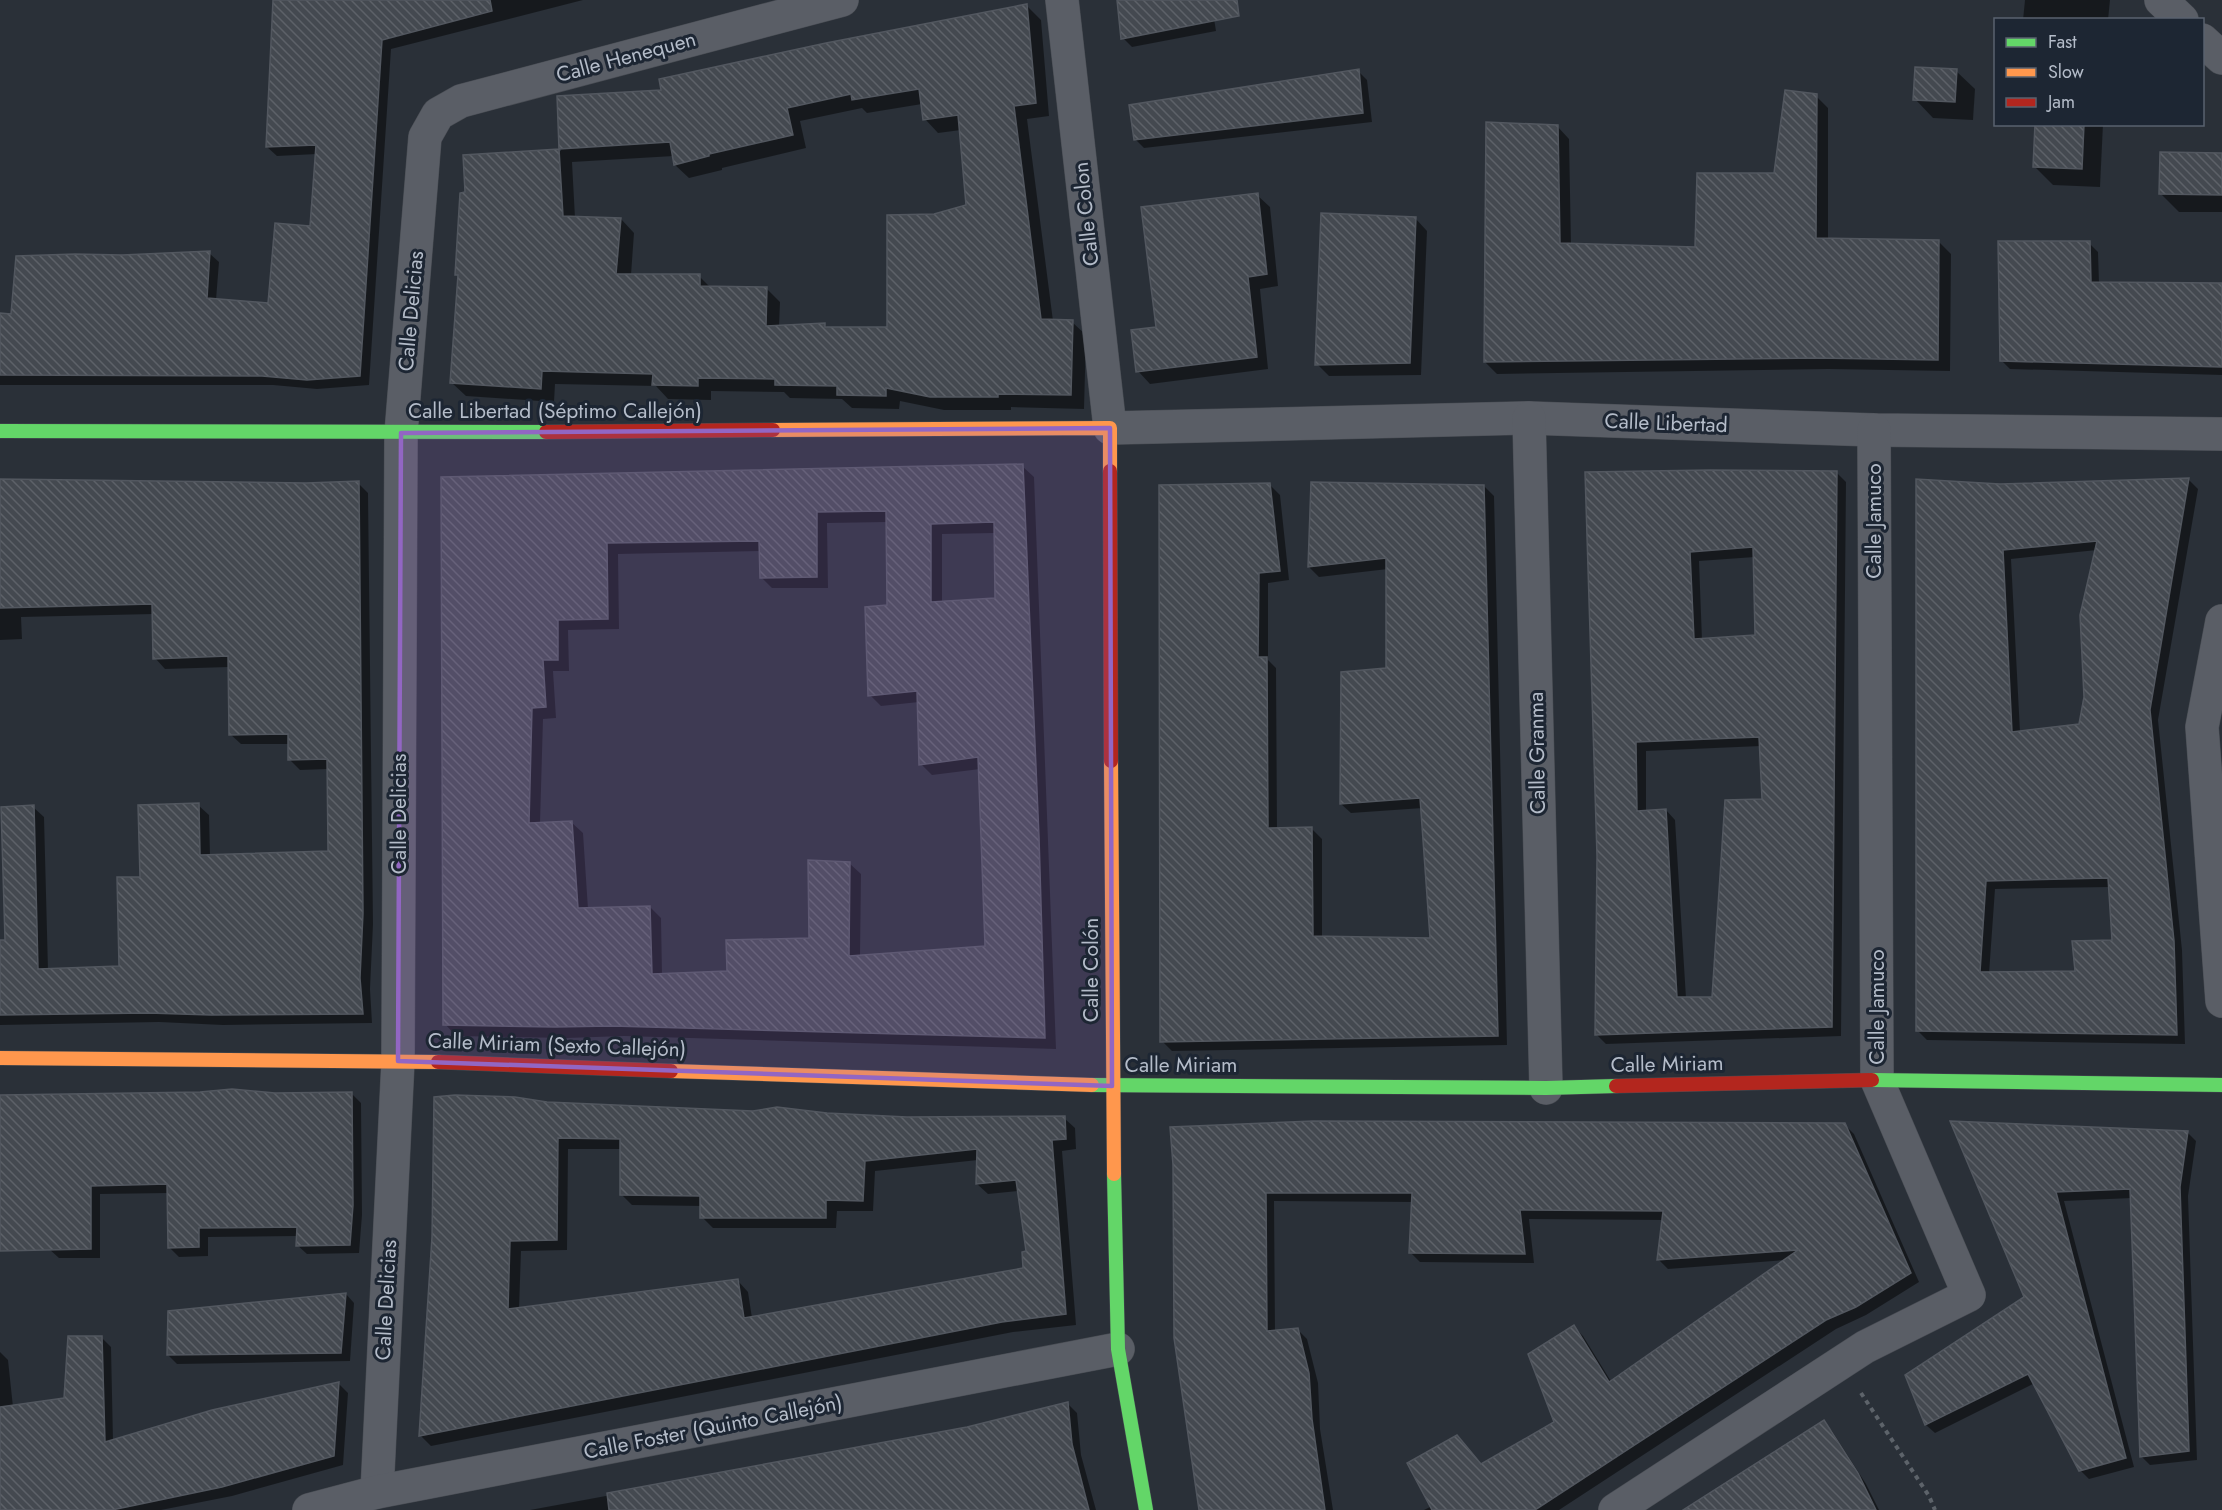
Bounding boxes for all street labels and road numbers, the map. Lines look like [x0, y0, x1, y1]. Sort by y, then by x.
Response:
street label: Calle Henequen [553, 24, 699, 90]
street label: Calle Colon [1066, 160, 1106, 268]
street label: Calle Delicias [391, 250, 431, 372]
street label: Calle Libertad (Séptimo Callejón) [408, 396, 702, 426]
street label: Calle Libertad [1604, 406, 1728, 440]
street label: Calle Jamuco [1859, 463, 1889, 579]
street label: Calle Granma [1521, 692, 1553, 814]
street label: Calle Delicias [384, 754, 414, 874]
street label: Calle Colón [1076, 918, 1106, 1022]
street label: Calle Jamuco [1862, 949, 1892, 1065]
street label: Calle Miriam (Sexto Callejón) [427, 1025, 687, 1065]
street label: Calle Miriam [1610, 1048, 1724, 1080]
street label: Calle Miriam [1125, 1050, 1237, 1080]
street label: Calle Delicias [368, 1239, 404, 1361]
street label: Calle Foster (Quinto Callejón) [581, 1387, 845, 1467]

